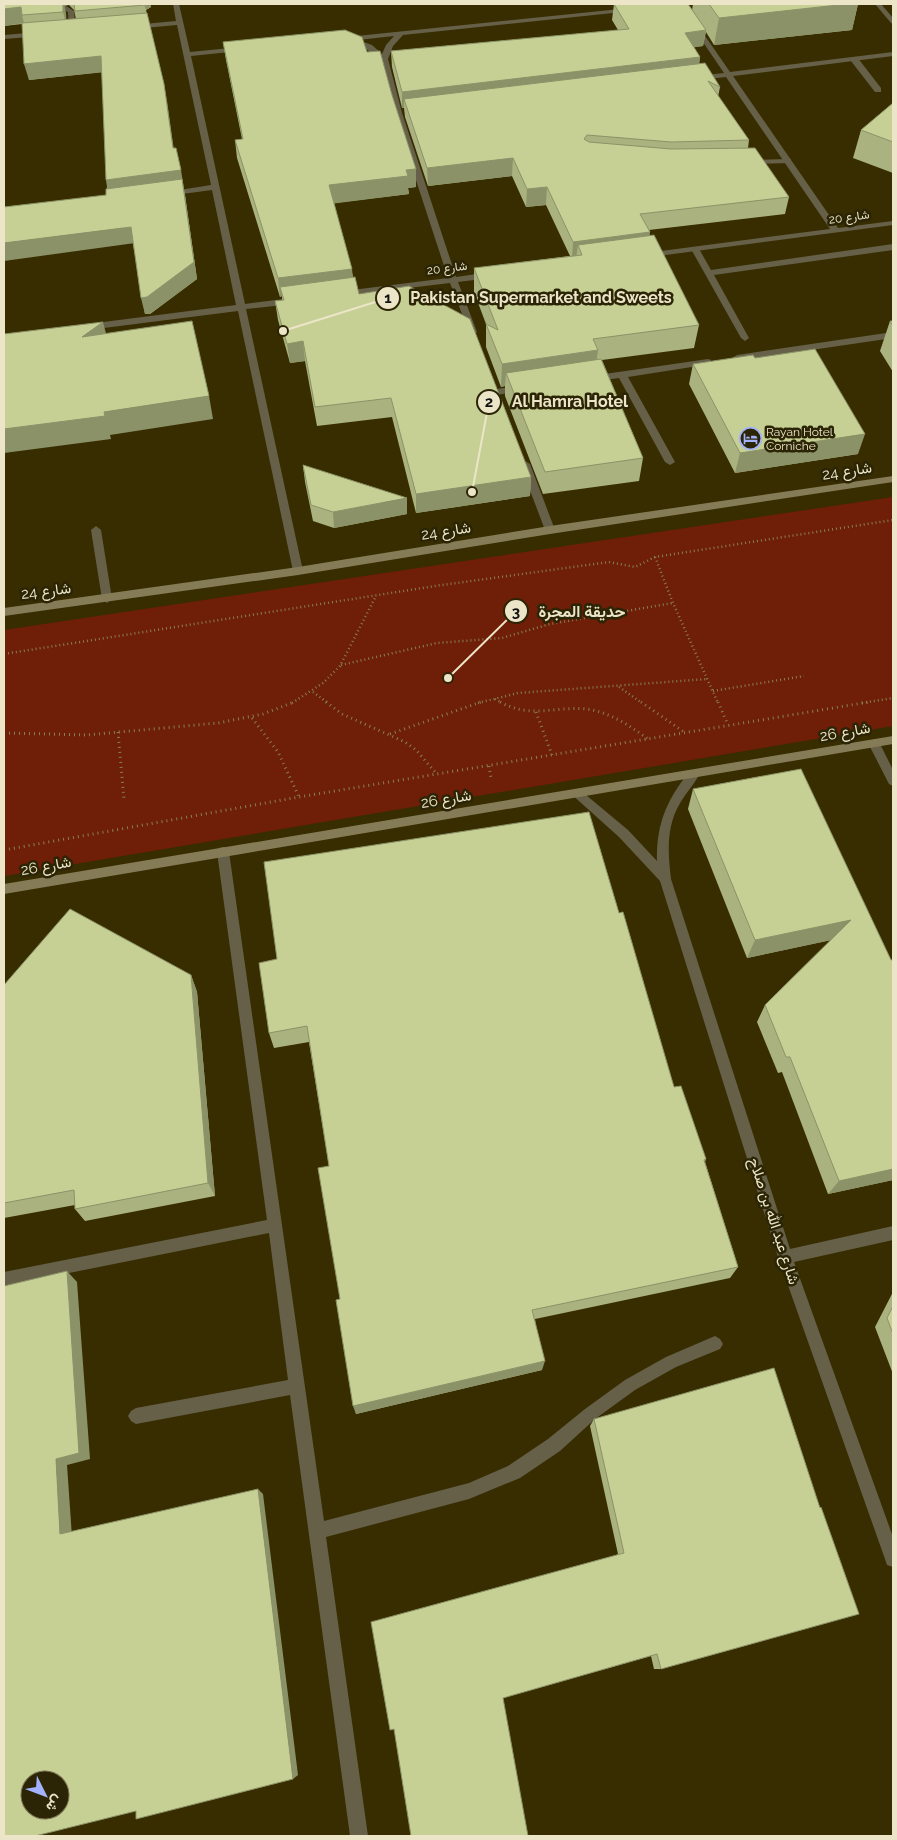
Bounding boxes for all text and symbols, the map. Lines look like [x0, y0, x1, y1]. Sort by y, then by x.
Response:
street label: شارع 20 [828, 207, 870, 229]
street label: شارع 20 [426, 259, 468, 279]
callout: Pakistan Supermarket and Sweets [375, 282, 682, 313]
text: Pakistan Supermarket and Sweets [410, 288, 672, 307]
text: 1 [384, 289, 392, 307]
callout: Al Hamra Hotel [477, 386, 639, 417]
text: Al Hamra Hotel [512, 392, 629, 411]
text: 2 [485, 393, 493, 411]
place label: Rayan Hotel Corniche [766, 425, 834, 453]
hotel icon: Rayan Hotel Corniche [738, 427, 762, 451]
street label: شارع 24 [821, 458, 874, 486]
street label: شارع 24 [420, 518, 473, 546]
street label: شارع 24 [20, 579, 72, 605]
callout: حديقة المجرة [504, 596, 636, 627]
text: حديقة المجرة [539, 602, 626, 622]
text: 3 [512, 603, 520, 621]
street label: شارع 26 [818, 719, 872, 747]
street label: شارع 26 [419, 786, 473, 814]
street label: شارع 26 [19, 853, 73, 881]
street label: شارع عبد الله بن صلاح [743, 1155, 803, 1287]
north arrow [20, 1770, 70, 1820]
text: ش [42, 1791, 66, 1815]

